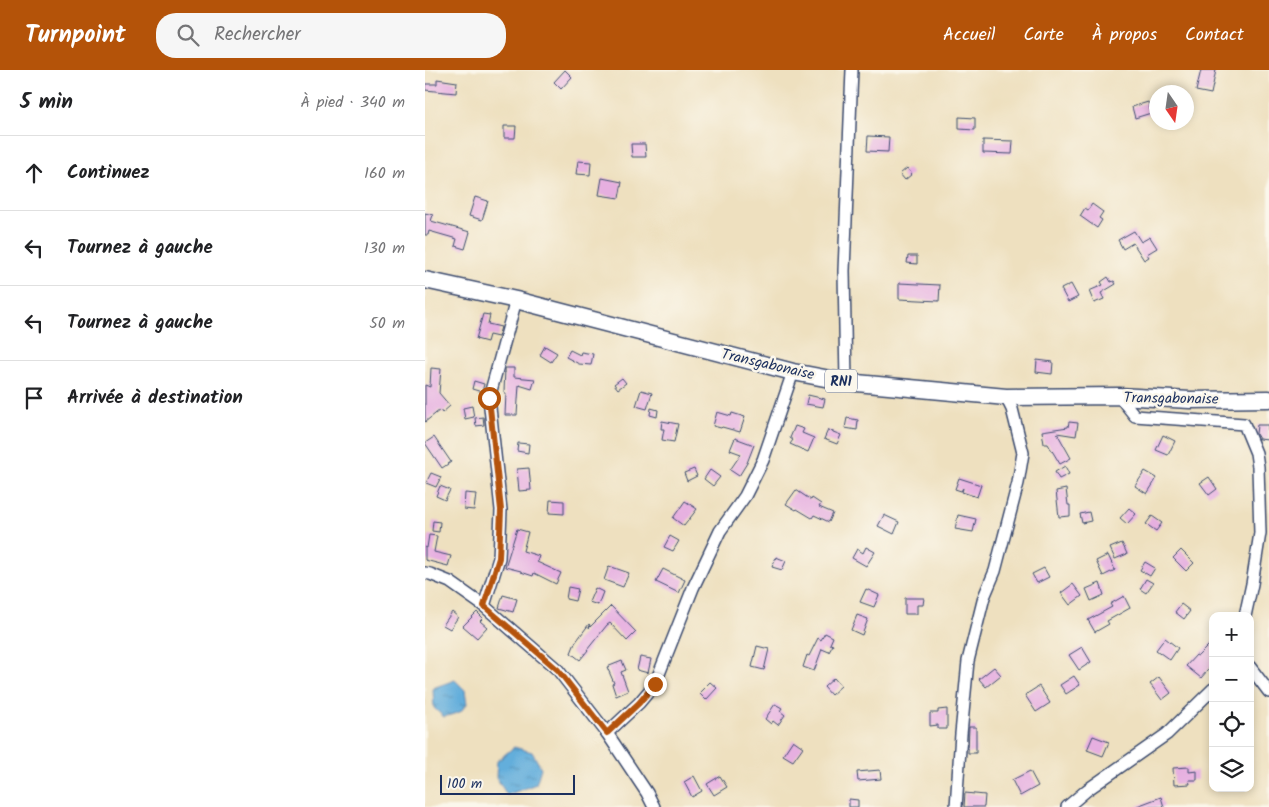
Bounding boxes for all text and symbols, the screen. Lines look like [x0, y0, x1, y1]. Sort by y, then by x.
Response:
search box [156, 13, 506, 58]
text: Turnpoint [25, 16, 126, 55]
text: Rechercher [214, 20, 301, 50]
icon: search [174, 21, 202, 49]
text: Accueil [943, 21, 996, 50]
text: Carte [1024, 21, 1064, 50]
text: À propos [1092, 21, 1157, 50]
text: Contact [1185, 21, 1244, 50]
north arrow [1149, 85, 1194, 130]
text: 5 min [20, 86, 73, 119]
text: À pied · 340 m [300, 90, 405, 115]
text: Continuez [67, 158, 150, 188]
icon: ahead [20, 159, 48, 187]
text: 160 m [364, 161, 405, 186]
text: Tournez à gauche [67, 233, 213, 263]
icon: left [20, 234, 48, 262]
text: 130 m [364, 236, 405, 261]
text: Tournez à gauche [67, 308, 213, 338]
icon: left [20, 309, 48, 337]
text: 50 m [369, 311, 405, 336]
street label: Transgabonaise [719, 343, 817, 387]
road number: RN1 [825, 370, 857, 392]
text: Arrivée à destination [67, 383, 243, 413]
icon: arrive [20, 384, 48, 412]
street label: Transgabonaise [1123, 386, 1219, 412]
route start [478, 387, 501, 410]
map controls [1209, 612, 1254, 792]
button: + [1209, 612, 1254, 657]
button: − [1209, 657, 1254, 702]
route end [644, 673, 667, 696]
button: locate [1209, 702, 1254, 747]
button: layers [1209, 747, 1254, 792]
scale bar [440, 772, 575, 795]
text: 100 m [447, 773, 482, 795]

